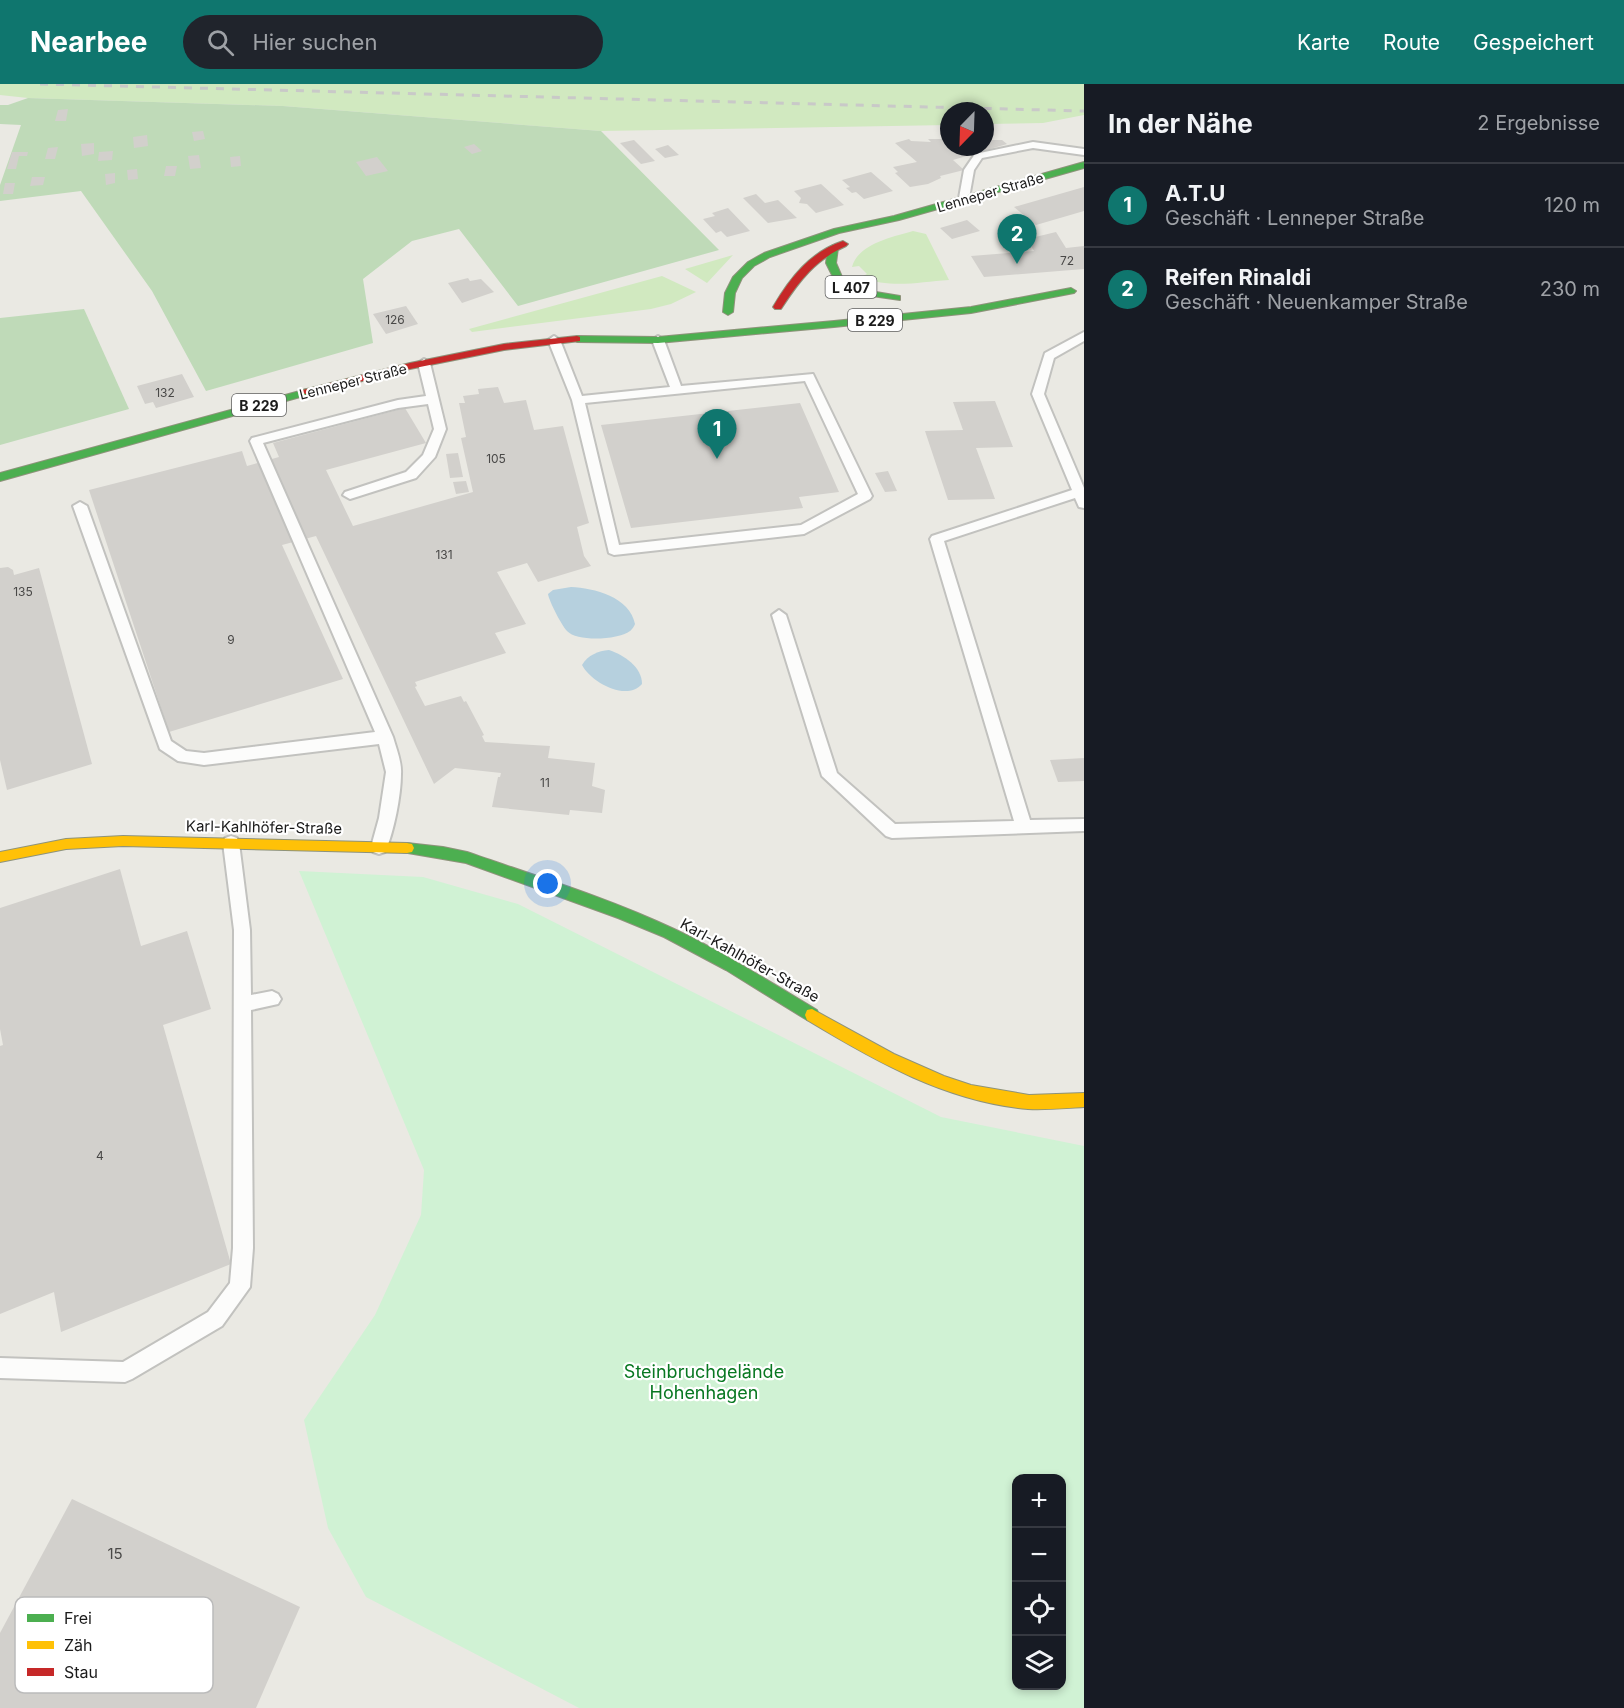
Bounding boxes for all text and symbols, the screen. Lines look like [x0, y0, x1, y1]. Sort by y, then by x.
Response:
search box [183, 15, 603, 69]
text: Nearbee [30, 25, 147, 59]
icon: search [204, 26, 237, 59]
text: Hier suchen [252, 29, 377, 55]
text: Karte [1297, 30, 1350, 55]
text: Route [1383, 30, 1440, 55]
text: Gespeichert [1473, 30, 1594, 55]
north arrow [940, 102, 994, 156]
text: In der Nähe [1108, 108, 1253, 139]
text: 2 Ergebnisse [1477, 111, 1600, 135]
street label: Lenneper Straße [935, 169, 1045, 215]
text: A.T.U [1165, 180, 1225, 206]
text: 1 [1123, 193, 1132, 217]
text: 120 m [1544, 193, 1600, 217]
text: Geschäft · Lenneper Straße [1165, 206, 1424, 230]
pin: 2 [998, 214, 1036, 264]
house number: 72 [1060, 253, 1074, 268]
text: Reifen Rinaldi [1165, 264, 1311, 290]
road number: L 407 [826, 276, 876, 298]
text: 2 [1121, 277, 1134, 301]
text: 230 m [1540, 277, 1600, 301]
text: Geschäft · Neuenkamper Straße [1165, 290, 1468, 314]
road number: B 229 [848, 309, 902, 331]
house number: 126 [385, 312, 405, 327]
street label: Lenneper Straße [297, 359, 409, 403]
house number: 132 [155, 385, 175, 400]
road number: B 229 [232, 394, 286, 416]
pin: 1 [698, 410, 736, 459]
house number: 105 [486, 451, 506, 466]
house number: 131 [435, 547, 453, 562]
house number: 135 [13, 584, 33, 599]
house number: 9 [227, 632, 235, 647]
house number: 11 [540, 775, 550, 790]
street label: Karl-Kahlhöfer-Straße [186, 816, 342, 838]
your location [533, 869, 562, 898]
street label: Karl-Kahlhöfer-Straße [677, 914, 823, 1006]
house number: 4 [96, 1148, 104, 1163]
park label: Steinbruchgelände Hohenhagen [624, 1361, 784, 1403]
map controls [1012, 1474, 1066, 1690]
button: + [1012, 1474, 1066, 1528]
button: − [1012, 1528, 1066, 1582]
house number: 15 [107, 1544, 123, 1563]
button: locate [1012, 1582, 1066, 1636]
legend [15, 1597, 213, 1693]
text: Frei [64, 1608, 92, 1628]
text: Zäh [64, 1635, 93, 1655]
button: layers [1012, 1636, 1066, 1690]
text: Stau [64, 1662, 98, 1682]

